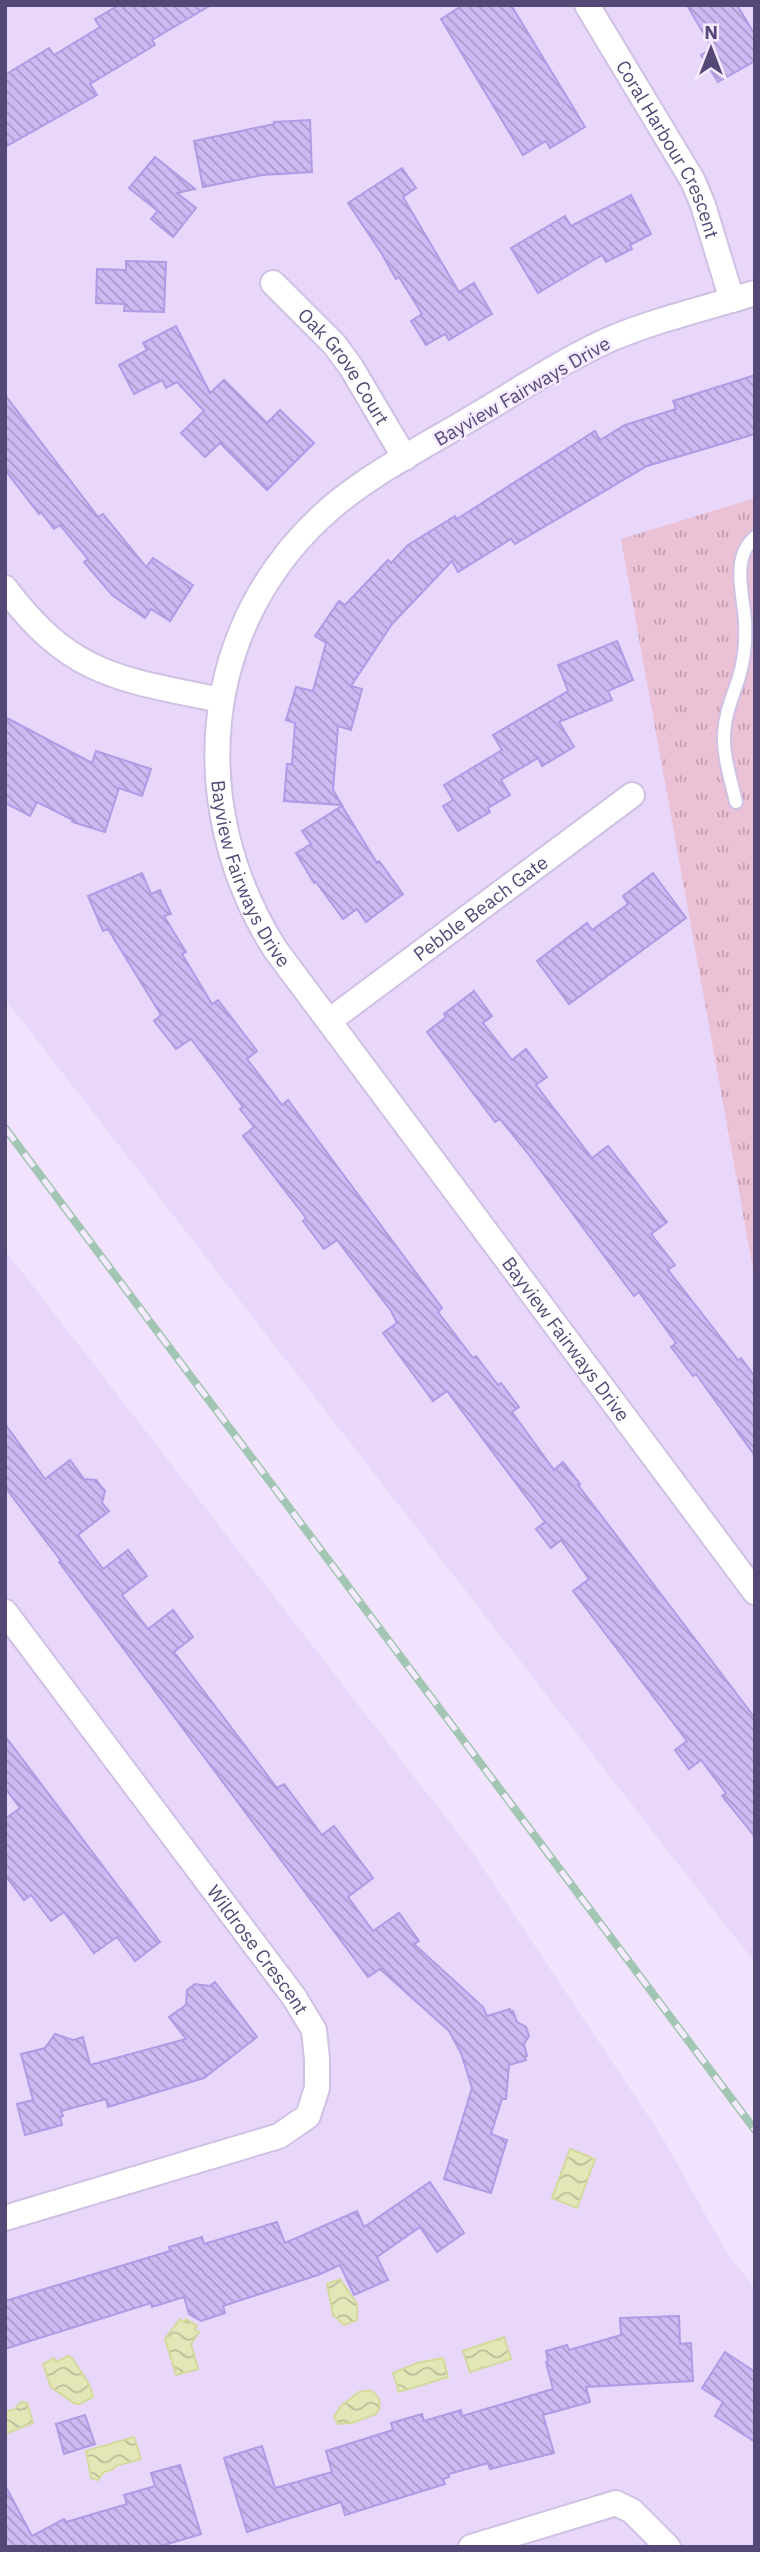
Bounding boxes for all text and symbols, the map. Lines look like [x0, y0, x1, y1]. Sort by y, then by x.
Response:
north arrow [676, 14, 746, 84]
text: N [704, 20, 718, 44]
street label: Coral Harbour Crescent [611, 56, 724, 241]
street label: Oak Grove Court [293, 303, 395, 429]
street label: Bayview Fairways Drive [430, 331, 614, 451]
street label: Bayview Fairways Drive [206, 779, 296, 972]
street label: Pebble Beach Gate [408, 850, 553, 966]
street label: Bayview Fairways Drive [497, 1252, 635, 1426]
street label: Wildrose Crescent [202, 1880, 314, 2019]

